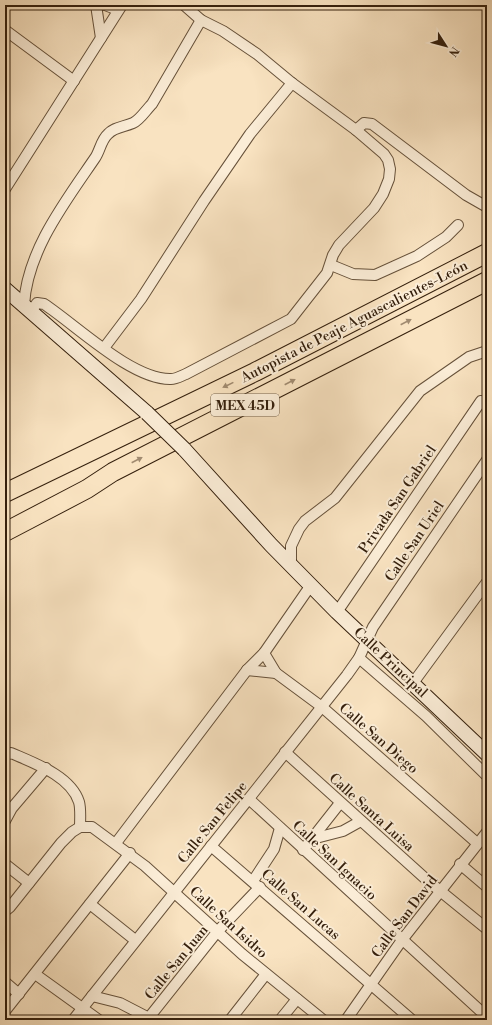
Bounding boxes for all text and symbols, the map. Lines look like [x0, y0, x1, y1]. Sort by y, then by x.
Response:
north arrow [426, 26, 466, 66]
text: N [445, 44, 462, 59]
street label: Autopista de Peaje Aguascalientes-León [237, 256, 472, 388]
one-way arrow [400, 319, 412, 325]
one-way arrow [285, 379, 296, 385]
one-way arrow [222, 382, 233, 388]
road number: MEX 45D [211, 394, 279, 416]
street label: Privada San Gabriel [355, 442, 441, 557]
one-way arrow [131, 457, 143, 463]
street label: Calle San Uriel [381, 498, 448, 585]
street label: Calle Principal [350, 624, 431, 702]
street label: Calle San Diego [335, 699, 422, 778]
street label: Calle Santa Luisa [325, 770, 418, 856]
street label: Calle San Felipe [174, 778, 251, 867]
street label: Calle San Ignacio [288, 817, 380, 905]
street label: Calle San Lucas [257, 866, 344, 944]
street label: Calle San David [368, 872, 442, 961]
street label: Calle San Isidro [185, 883, 271, 963]
street label: Calle San Juan [141, 921, 213, 1004]

